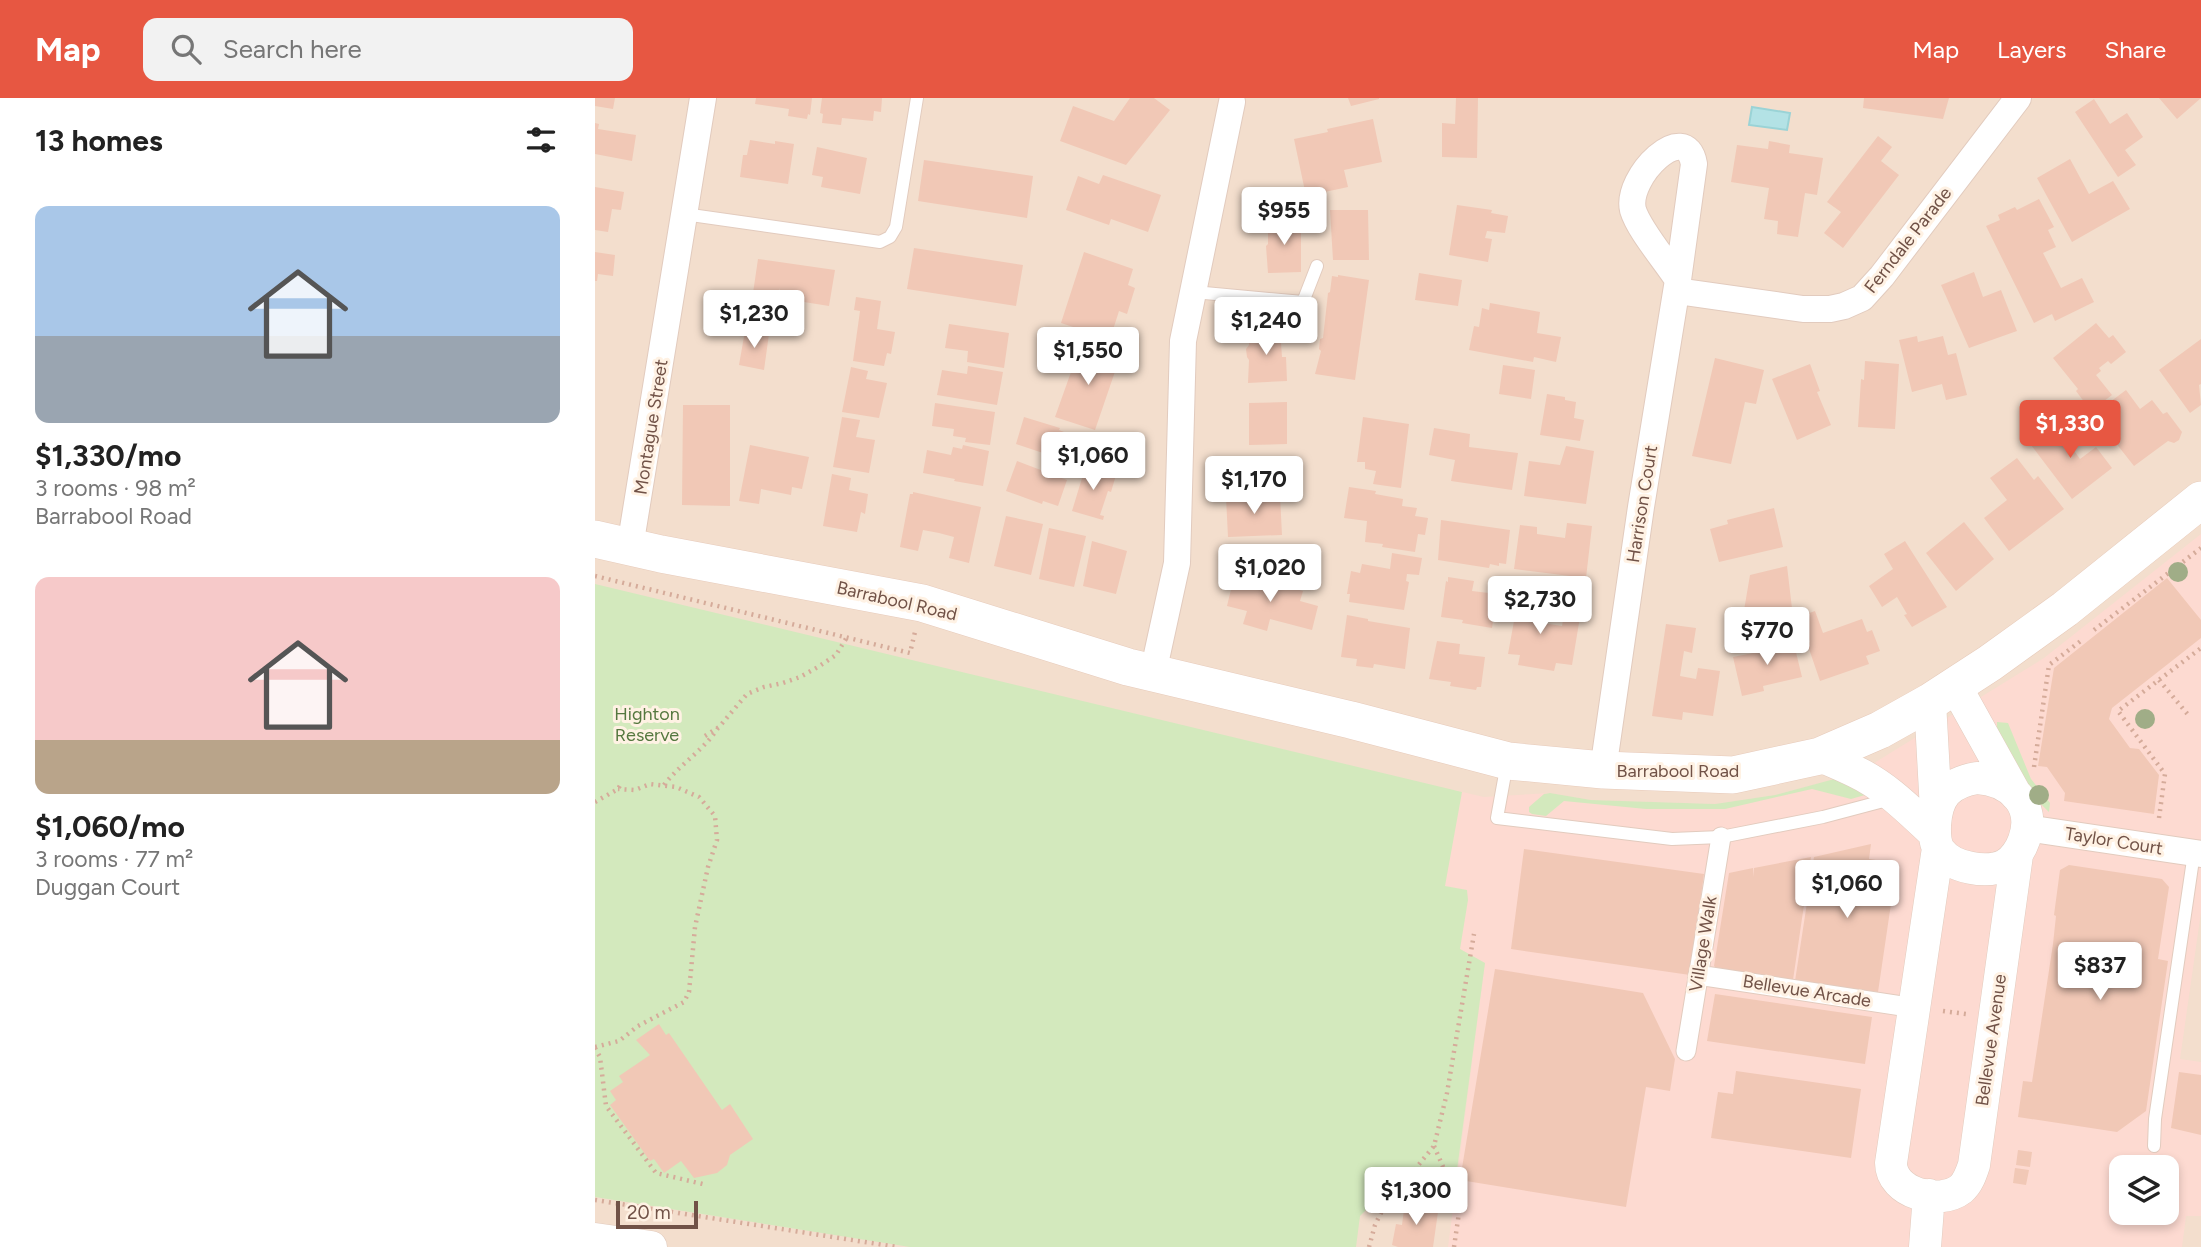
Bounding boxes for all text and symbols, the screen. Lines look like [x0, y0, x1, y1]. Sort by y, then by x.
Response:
search box [143, 18, 633, 81]
text: Map [35, 30, 101, 69]
icon: search [167, 30, 205, 68]
text: Search here [223, 33, 362, 65]
text: Map [1912, 35, 1959, 64]
text: Layers [1997, 35, 2066, 64]
text: Share [2104, 35, 2166, 64]
icon: filters [522, 121, 560, 159]
text: 13 homes [35, 122, 163, 159]
street label: Ferndale Parade [1860, 182, 1956, 297]
pin: $955 [1243, 188, 1325, 247]
text: $955 [1258, 196, 1310, 224]
icon: home [235, 251, 361, 377]
pin: $1,230 [697, 290, 811, 350]
pin: $1,240 [1209, 298, 1323, 357]
text: $1,230 [719, 299, 789, 327]
text: $1,240 [1230, 306, 1302, 334]
pin: $1,550 [1031, 328, 1145, 387]
text: $1,550 [1053, 336, 1123, 364]
street label: Montague Street [629, 357, 673, 496]
pin: $1,330 [2013, 400, 2127, 460]
text: $1,330 [2036, 409, 2104, 437]
pin: $1,060 [1036, 432, 1150, 492]
text: $1,330/mo [35, 437, 181, 474]
text: $1,060 [1057, 441, 1129, 469]
street label: Harrison Court [1622, 443, 1662, 564]
pin: $1,170 [1197, 456, 1311, 516]
text: $1,170 [1221, 465, 1287, 493]
text: 3 rooms · 98 m² [35, 474, 196, 502]
text: Barrabool Road [35, 502, 192, 530]
pin: $1,020 [1213, 545, 1327, 604]
text: $1,020 [1234, 553, 1306, 581]
street label: Barrabool Road [835, 576, 959, 626]
pin: $2,730 [1483, 576, 1597, 636]
text: $2,730 [1504, 585, 1576, 613]
pin: $770 [1726, 608, 1808, 667]
text: $770 [1740, 616, 1794, 644]
icon: home [235, 622, 361, 748]
park label: Highton Reserve [614, 703, 680, 746]
street label: Barrabool Road [1617, 760, 1739, 782]
text: $1,060/mo [35, 808, 185, 845]
street label: Taylor Court [2064, 822, 2165, 860]
text: 3 rooms · 77 m² [35, 845, 193, 873]
pin: $1,060 [1790, 860, 1904, 920]
text: $1,060 [1811, 869, 1883, 897]
text: Duggan Court [35, 873, 180, 901]
street label: Village Walk [1685, 894, 1721, 994]
pin: $837 [2059, 942, 2141, 1002]
text: $837 [2074, 951, 2126, 979]
street label: Bellevue Arcade [1741, 970, 1873, 1012]
street label: Bellevue Avenue [1971, 973, 2011, 1107]
map controls [2109, 1155, 2179, 1225]
button: layers [2109, 1155, 2179, 1225]
pin: $1,300 [1359, 1168, 1473, 1227]
text: $1,300 [1381, 1176, 1451, 1204]
scale bar [616, 1198, 698, 1230]
text: 20 m [627, 1201, 671, 1224]

